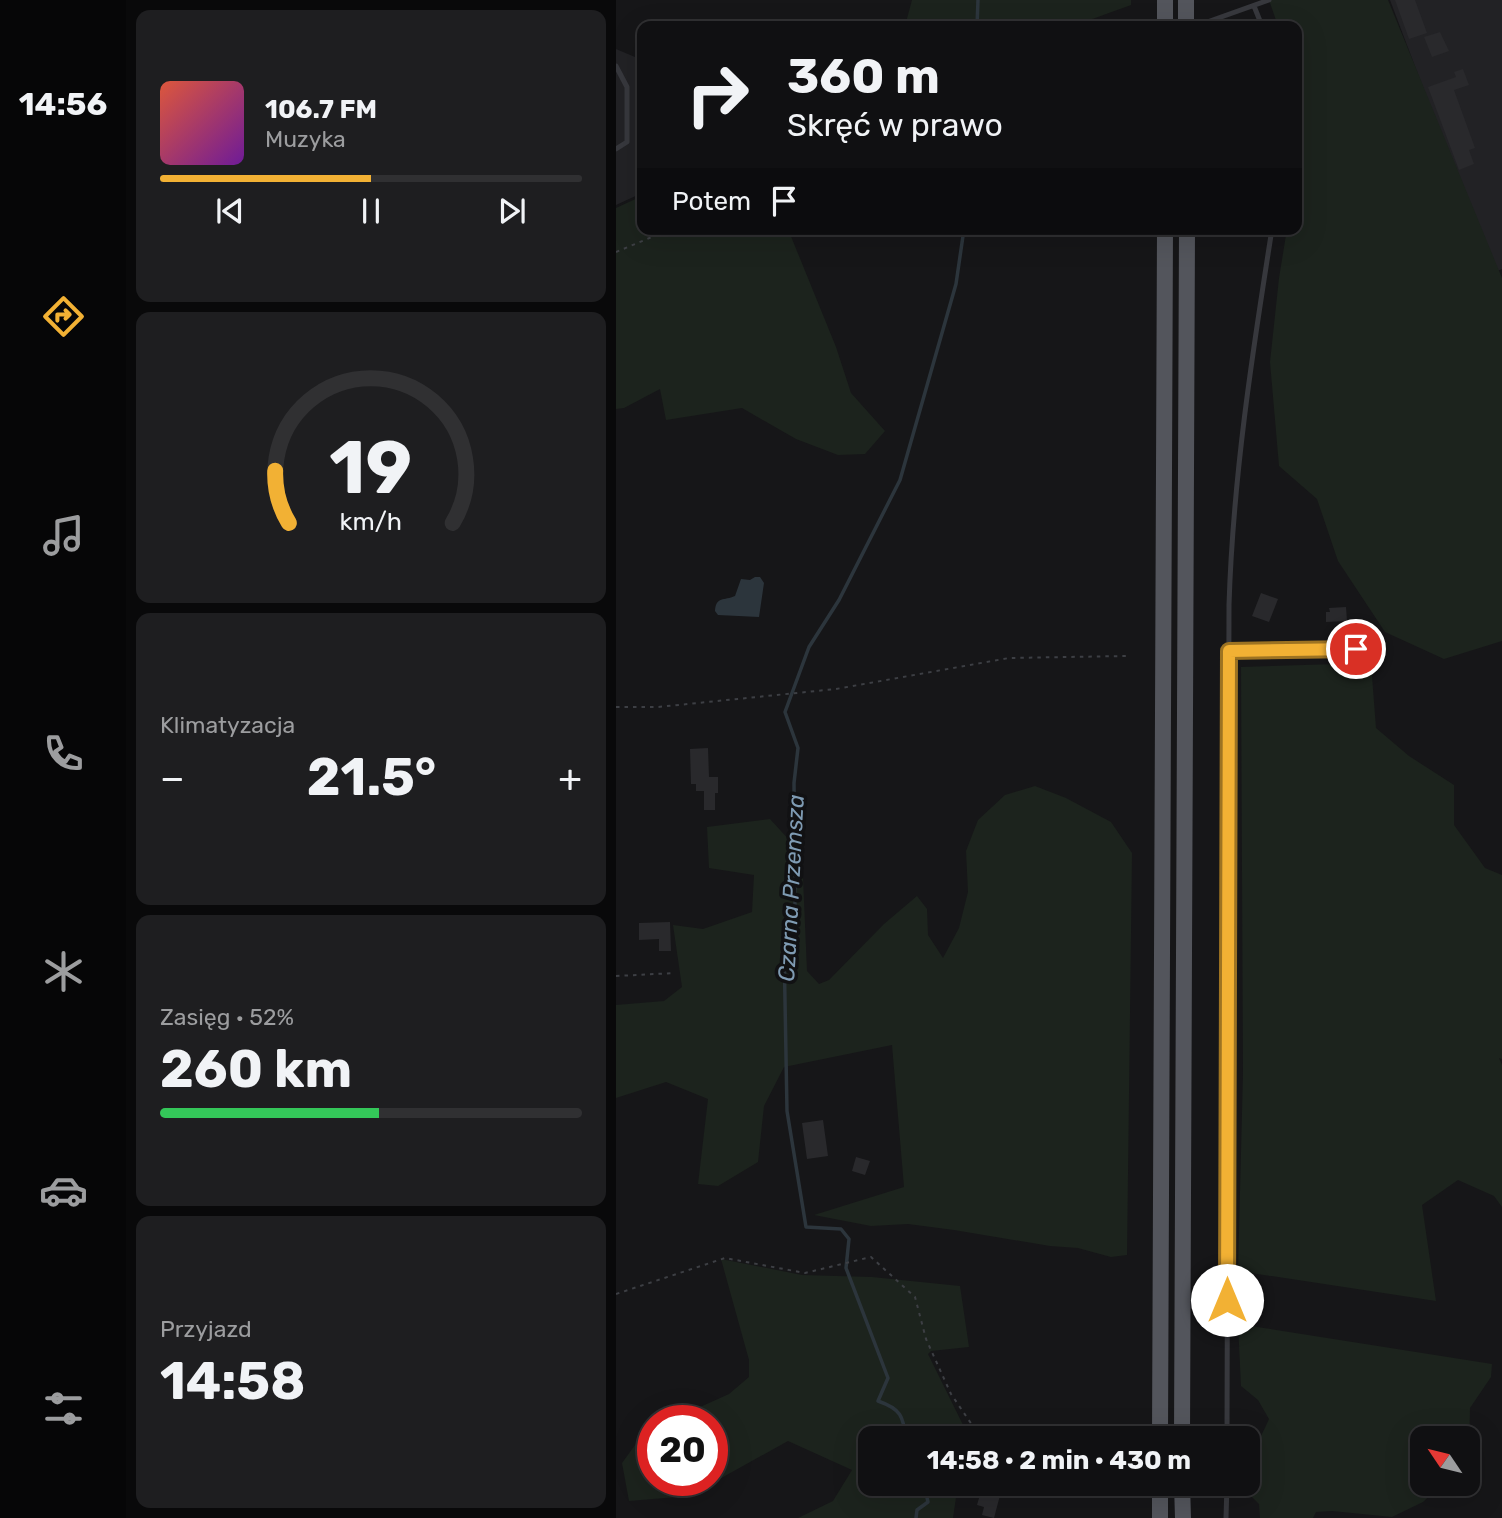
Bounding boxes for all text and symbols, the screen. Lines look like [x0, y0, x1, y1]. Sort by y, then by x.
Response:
text: 360 m [787, 47, 940, 105]
icon: right [672, 49, 763, 140]
text: 14:56 [19, 85, 107, 123]
text: 106.7 FM [265, 94, 377, 125]
text: Skręć w prawo [787, 106, 1003, 144]
text: Muzyka [265, 125, 346, 153]
icon: arrive [765, 182, 803, 220]
text: Potem [672, 186, 751, 217]
icon: previous [211, 192, 249, 230]
icon: pause [352, 192, 390, 230]
icon: next [493, 192, 531, 230]
icon: directions [39, 292, 88, 341]
text: 19 [330, 426, 412, 512]
text: km/h [340, 507, 402, 536]
icon: music [39, 511, 88, 560]
pin [1326, 619, 1386, 679]
icon: arrive [1337, 630, 1375, 668]
text: Klimatyzacja [160, 711, 295, 739]
icon: phone [39, 729, 88, 778]
text: 21.5° [307, 746, 436, 808]
text: − [160, 755, 185, 801]
text: + [558, 755, 582, 801]
water label: Czarna Przemsza [772, 794, 810, 982]
icon: climate [39, 947, 88, 996]
text: Zasięg · 52% [160, 1003, 294, 1031]
text: 260 km [160, 1038, 352, 1100]
icon: car [39, 1166, 88, 1215]
position arrow [1190, 1263, 1264, 1337]
text: Przyjazd [160, 1315, 252, 1343]
text: 14:58 [160, 1350, 305, 1412]
icon: filters [39, 1384, 88, 1433]
speed limit sign: 20 [637, 1405, 728, 1496]
north arrow [1410, 1426, 1480, 1496]
map controls [1410, 1426, 1480, 1496]
text: 14:58 · 2 min · 430 m [927, 1445, 1191, 1476]

